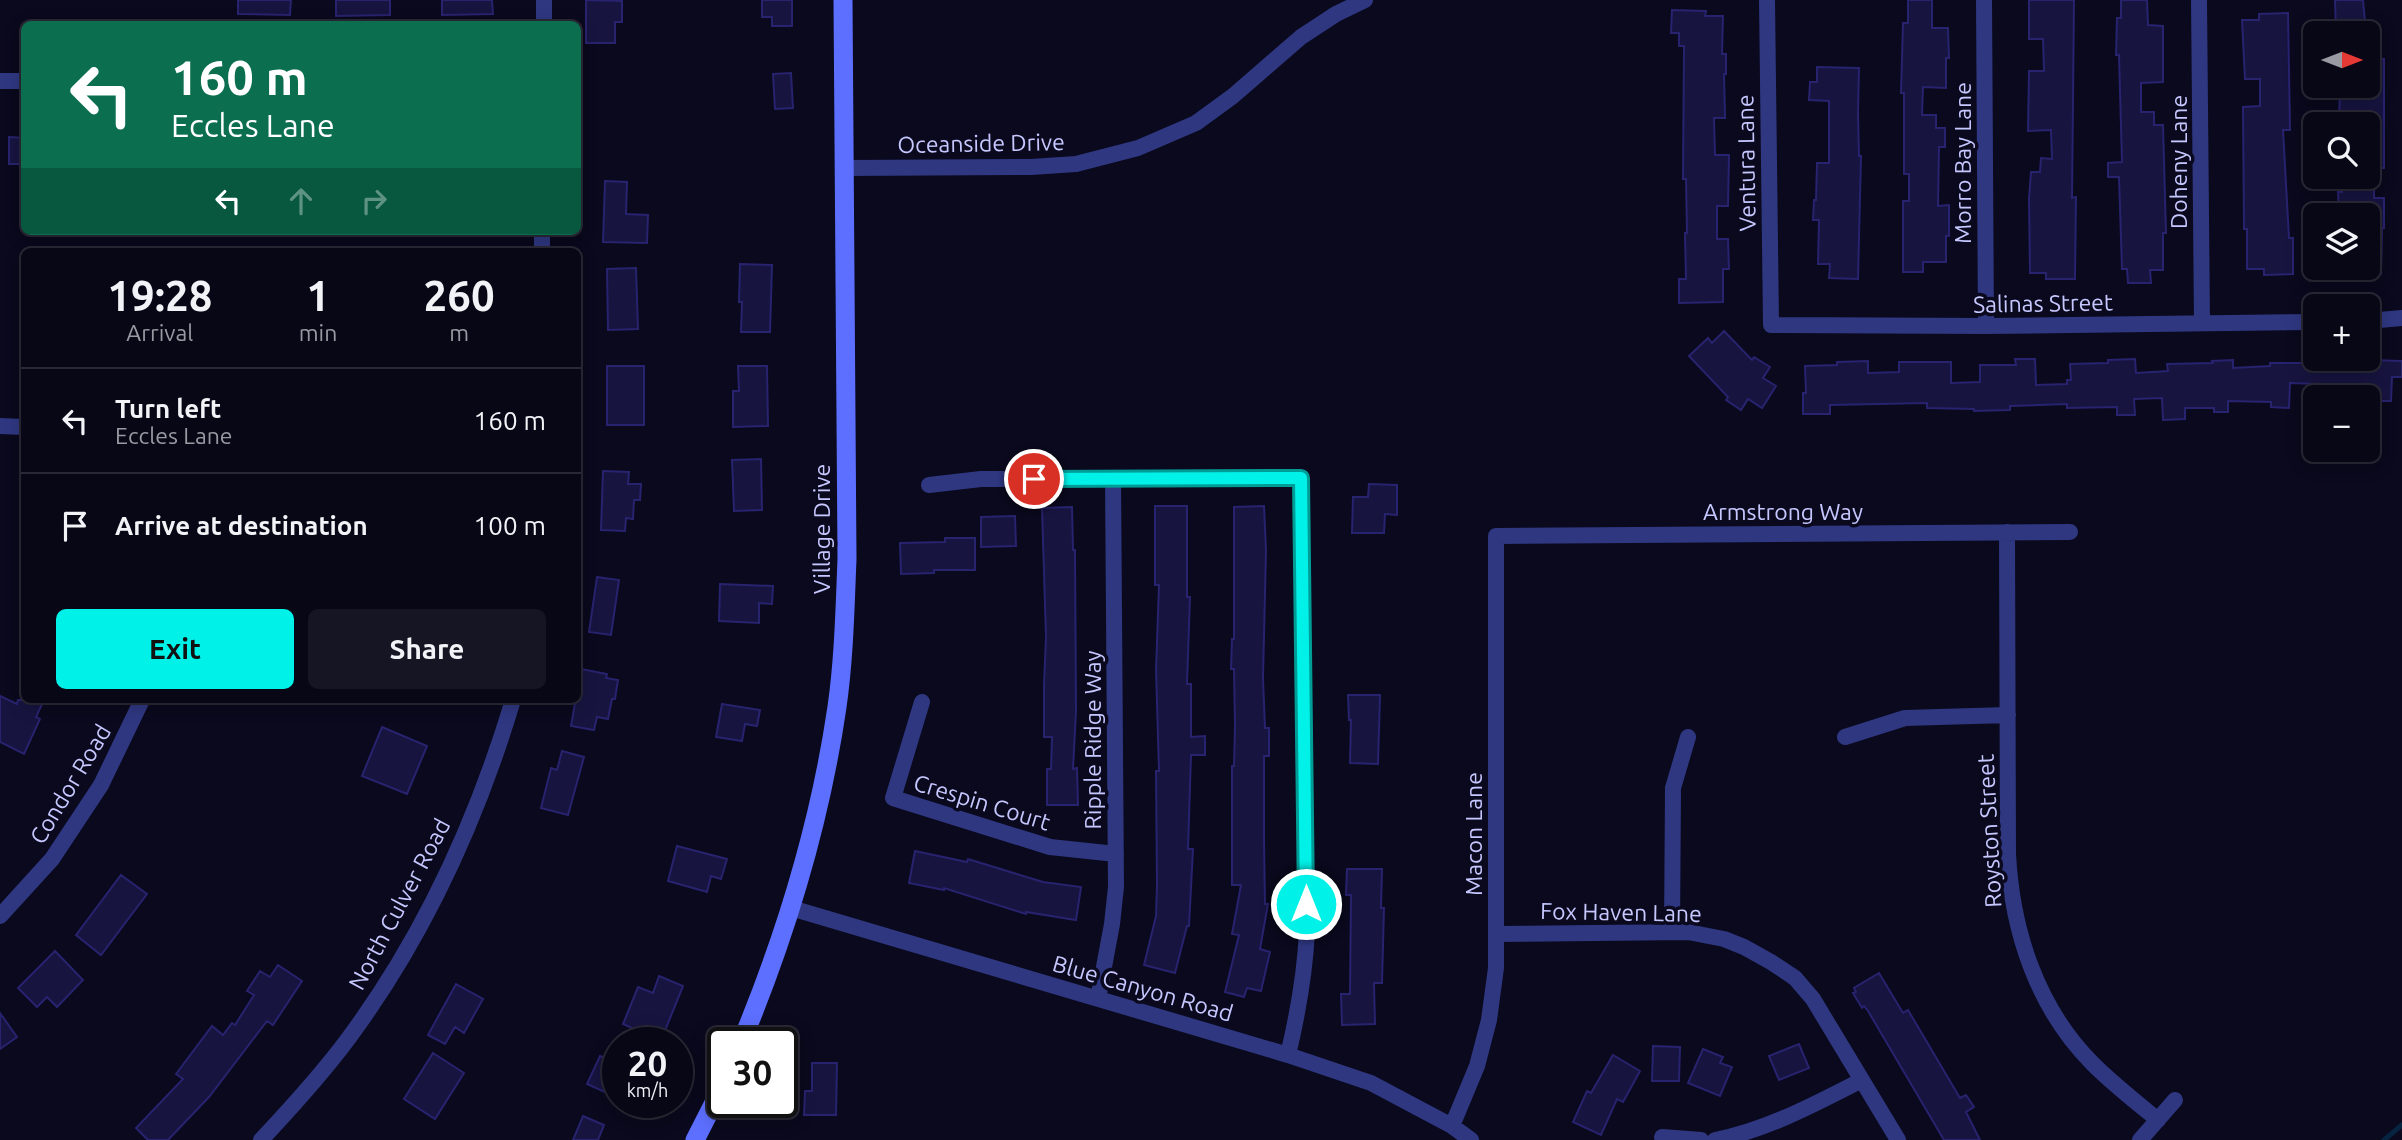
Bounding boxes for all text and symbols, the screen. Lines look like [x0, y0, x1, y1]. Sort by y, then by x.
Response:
north arrow [2303, 21, 2380, 98]
map controls [2303, 21, 2380, 462]
icon: left [56, 49, 147, 140]
text: 160 m [171, 49, 308, 104]
street label: Morro Bay Lane [1950, 82, 1975, 244]
street label: Ventura Lane [1732, 94, 1760, 232]
street label: Doheny Lane [2166, 95, 2191, 229]
text: Eccles Lane [171, 107, 335, 143]
button: search [2303, 112, 2380, 189]
street label: Oceanside Drive [897, 129, 1065, 157]
icon: left [209, 182, 247, 220]
icon: ahead [282, 182, 320, 220]
icon: right [355, 182, 393, 220]
button: layers [2303, 203, 2380, 280]
text: 19:28 [107, 272, 212, 319]
text: 1 [306, 272, 330, 319]
text: 260 [424, 272, 495, 319]
street label: Salinas Street [1973, 289, 2113, 317]
button: + [2303, 294, 2380, 371]
text: Arrival [126, 320, 193, 345]
text: min [299, 320, 337, 345]
text: m [449, 320, 469, 345]
button: − [2303, 385, 2380, 462]
text: Turn left [115, 394, 221, 423]
icon: left [56, 402, 94, 440]
text: 160 m [474, 406, 546, 435]
text: Eccles Lane [115, 423, 233, 448]
pin [1004, 449, 1064, 509]
icon: arrive [1015, 460, 1053, 498]
street label: Village Drive [809, 464, 834, 594]
street label: Armstrong Way [1703, 499, 1863, 524]
icon: arrive [56, 507, 94, 545]
text: Arrive at destination [115, 511, 368, 540]
text: 100 m [474, 511, 546, 540]
button: Exit [56, 609, 294, 689]
button: Share [308, 609, 546, 689]
street label: Ripple Ridge Way [1080, 650, 1105, 830]
street label: Condor Road [25, 720, 115, 848]
street label: Royston Street [1972, 754, 2006, 908]
street label: Crespin Court [911, 769, 1053, 835]
street label: Macon Lane [1461, 772, 1486, 896]
street label: North Culver Road [343, 814, 455, 994]
position arrow [1269, 867, 1343, 941]
street label: Fox Haven Lane [1540, 898, 1702, 926]
street label: Blue Canyon Road [1050, 950, 1236, 1026]
speed limit sign: 30 [707, 1027, 798, 1118]
text: 20 [628, 1043, 667, 1083]
text: km/h [627, 1080, 668, 1100]

